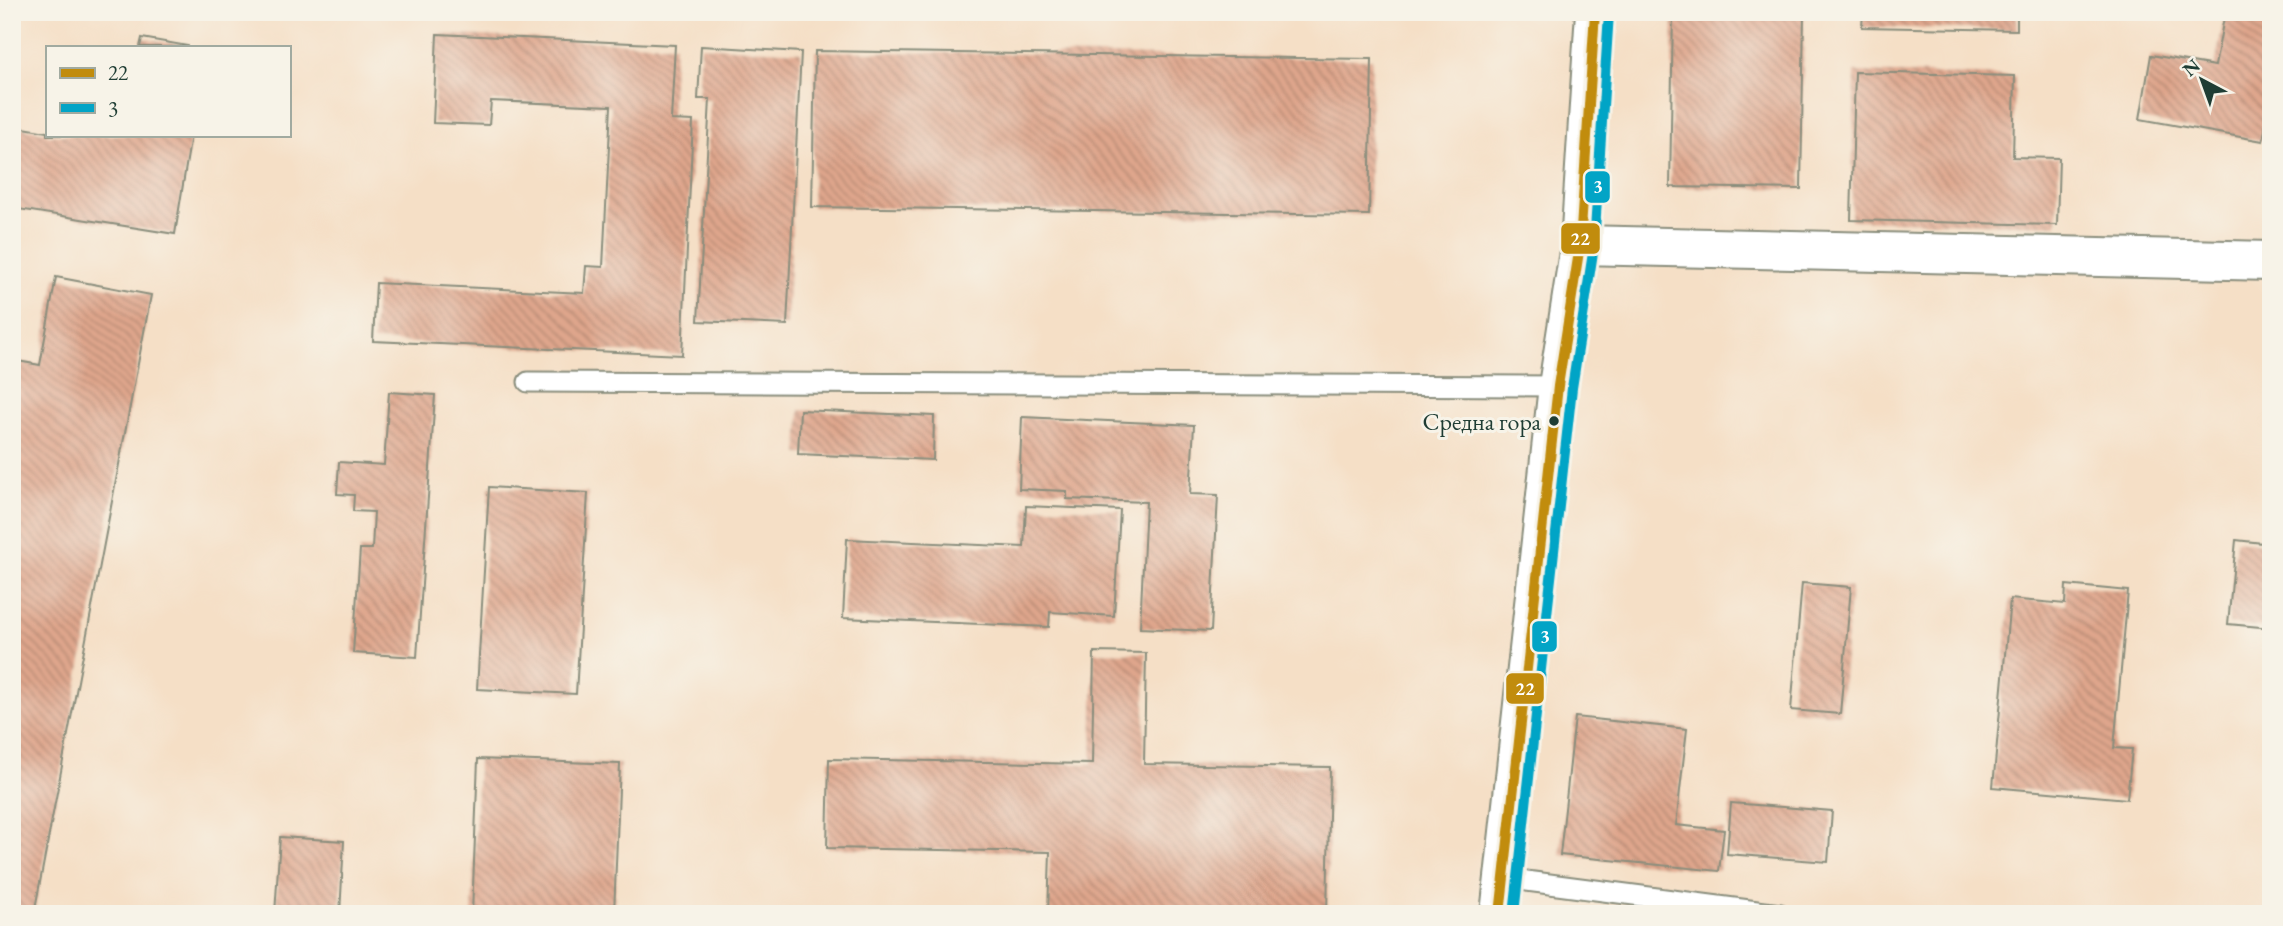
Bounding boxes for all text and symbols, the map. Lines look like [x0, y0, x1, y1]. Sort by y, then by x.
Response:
legend [46, 46, 290, 136]
north arrow [2168, 46, 2238, 116]
text: N [2177, 53, 2206, 82]
text: 22 [108, 59, 128, 86]
text: 3 [108, 95, 118, 122]
line badge: 3 [1584, 170, 1611, 204]
text: 3 [1593, 174, 1603, 199]
line badge: 22 [1560, 222, 1601, 255]
text: 22 [1570, 226, 1590, 251]
place label: Средна гора [1422, 406, 1541, 437]
marker: Средна гора [1547, 414, 1561, 428]
line badge: 3 [1531, 620, 1558, 653]
text: 3 [1540, 624, 1550, 649]
line badge: 22 [1505, 672, 1545, 705]
text: 22 [1515, 676, 1535, 701]

